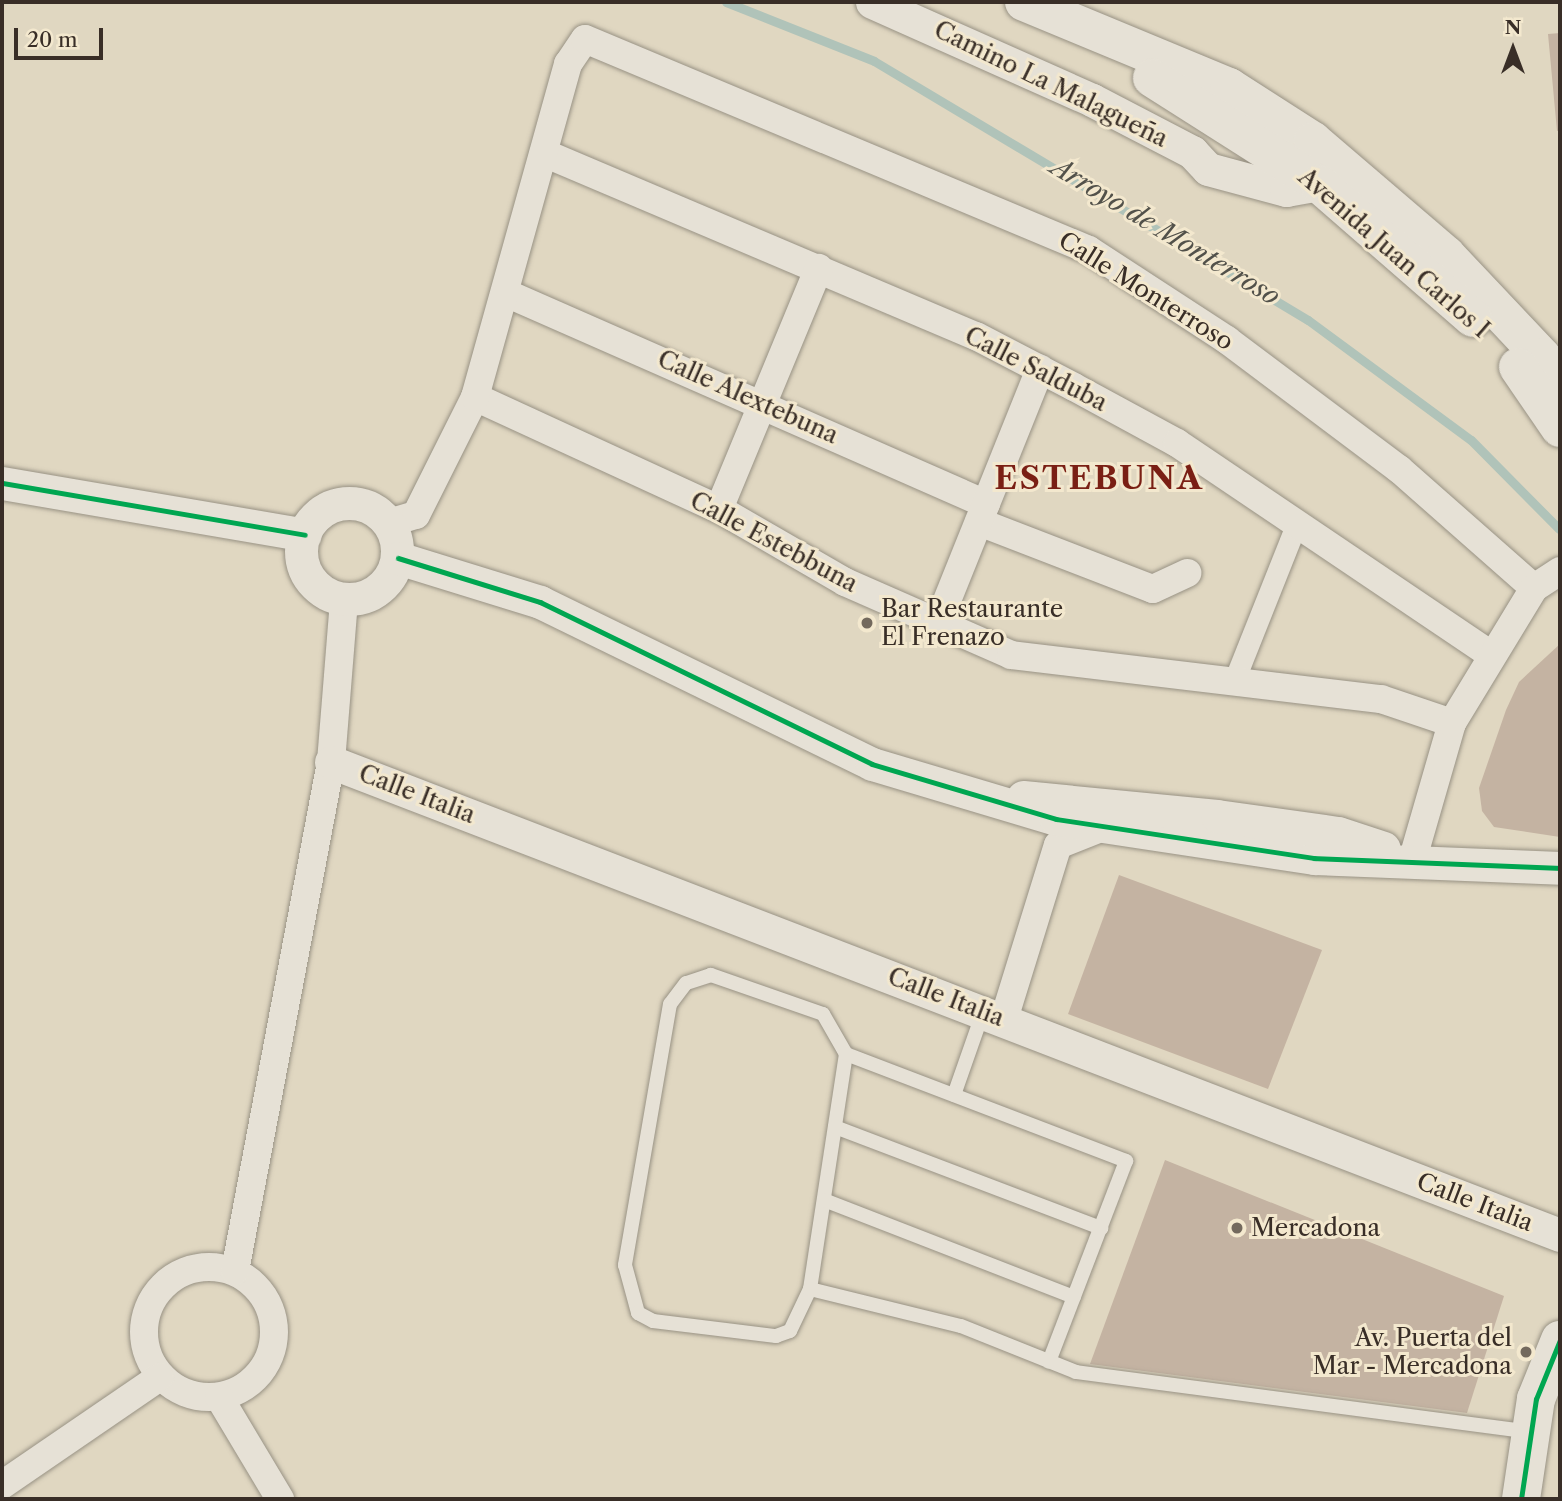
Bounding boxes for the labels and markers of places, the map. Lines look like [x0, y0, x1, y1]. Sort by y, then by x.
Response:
place label: Bar Restaurante El Frenazo [881, 595, 1064, 651]
marker: Bar Restaurante El Frenazo [859, 615, 875, 631]
place label: Mercadona [1251, 1214, 1380, 1242]
marker: Mercadona [1229, 1220, 1245, 1236]
place label: Av. Puerta del Mar - Mercadona [1312, 1324, 1512, 1380]
marker: Av. Puerta del Mar - Mercadona [1518, 1344, 1534, 1360]

